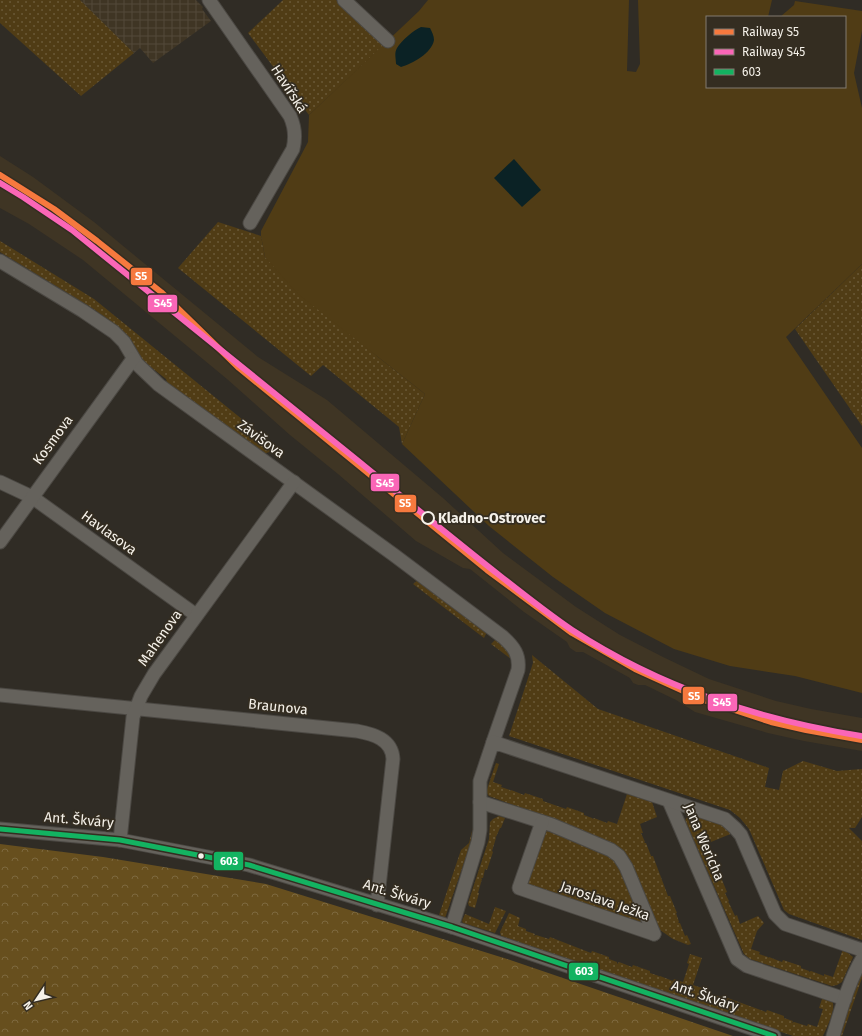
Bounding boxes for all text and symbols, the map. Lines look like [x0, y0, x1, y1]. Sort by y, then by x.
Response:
legend [706, 16, 846, 88]
text: Railway S5 [742, 25, 799, 39]
text: Railway S45 [742, 45, 805, 59]
street label: Havířská [267, 62, 311, 116]
text: 603 [742, 65, 761, 79]
line badge: S5 [130, 267, 153, 286]
text: S5 [135, 270, 147, 283]
line badge: S45 [147, 294, 178, 313]
text: S45 [154, 297, 172, 310]
street label: Kosmova [29, 412, 77, 468]
street label: Závišova [234, 416, 288, 462]
line badge: S45 [370, 473, 400, 492]
text: S45 [376, 477, 394, 490]
line badge: S5 [394, 494, 417, 513]
text: S5 [399, 497, 411, 510]
street label: Havlasova [78, 507, 140, 559]
place label: Kladno-Ostrovec [438, 510, 546, 527]
marker: Kladno-Ostrovec [421, 511, 435, 525]
street label: Mahenova [134, 607, 186, 669]
line badge: S5 [682, 686, 705, 705]
text: S5 [688, 690, 700, 703]
line badge: S45 [707, 693, 738, 712]
street label: Braunova [247, 695, 309, 719]
text: S45 [713, 696, 731, 709]
street label: Jana Wericha [680, 801, 728, 883]
street label: Ant. Škváry [44, 807, 115, 832]
unlabelled marker [196, 851, 206, 861]
line badge: 603 [213, 851, 244, 871]
text: 603 [220, 855, 238, 868]
street label: Ant. Škváry [361, 875, 433, 912]
street label: Jaroslava Ježka [558, 878, 652, 924]
line badge: 603 [568, 962, 599, 981]
text: 603 [575, 965, 593, 978]
street label: Ant. Škváry [669, 976, 741, 1015]
north arrow [16, 980, 56, 1020]
text: N [21, 999, 36, 1012]

